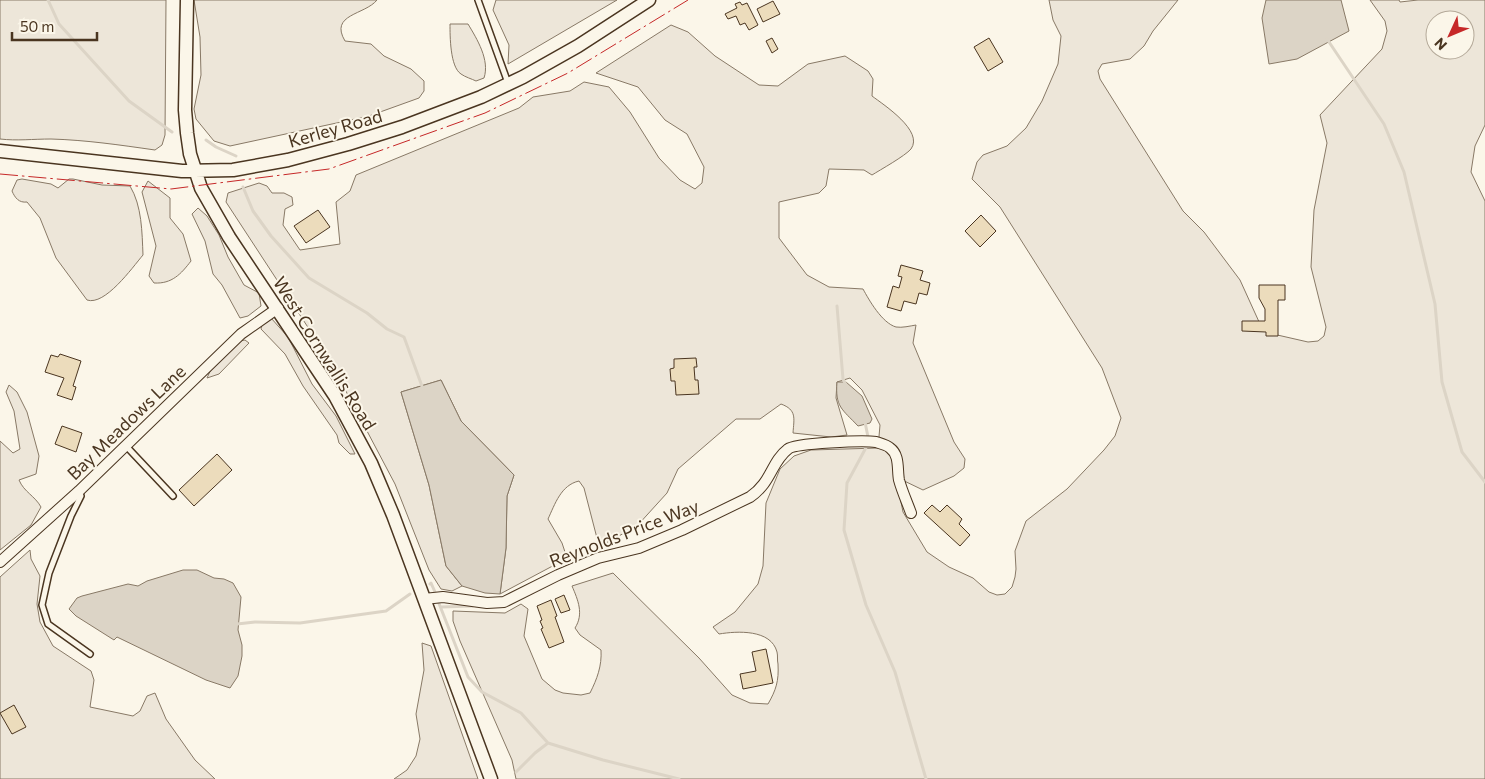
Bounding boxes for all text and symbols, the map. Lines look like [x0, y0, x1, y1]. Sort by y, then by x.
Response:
scale bar [12, 10, 98, 42]
north arrow [1425, 10, 1475, 60]
text: 50 m [20, 17, 54, 35]
text: N [1431, 35, 1450, 54]
street label: Kerley Road [285, 104, 385, 152]
street label: West Cornwallis Road [269, 272, 381, 434]
street label: Bay Meadows Lane [62, 360, 190, 484]
street label: Reynolds Price Way [546, 494, 702, 572]

